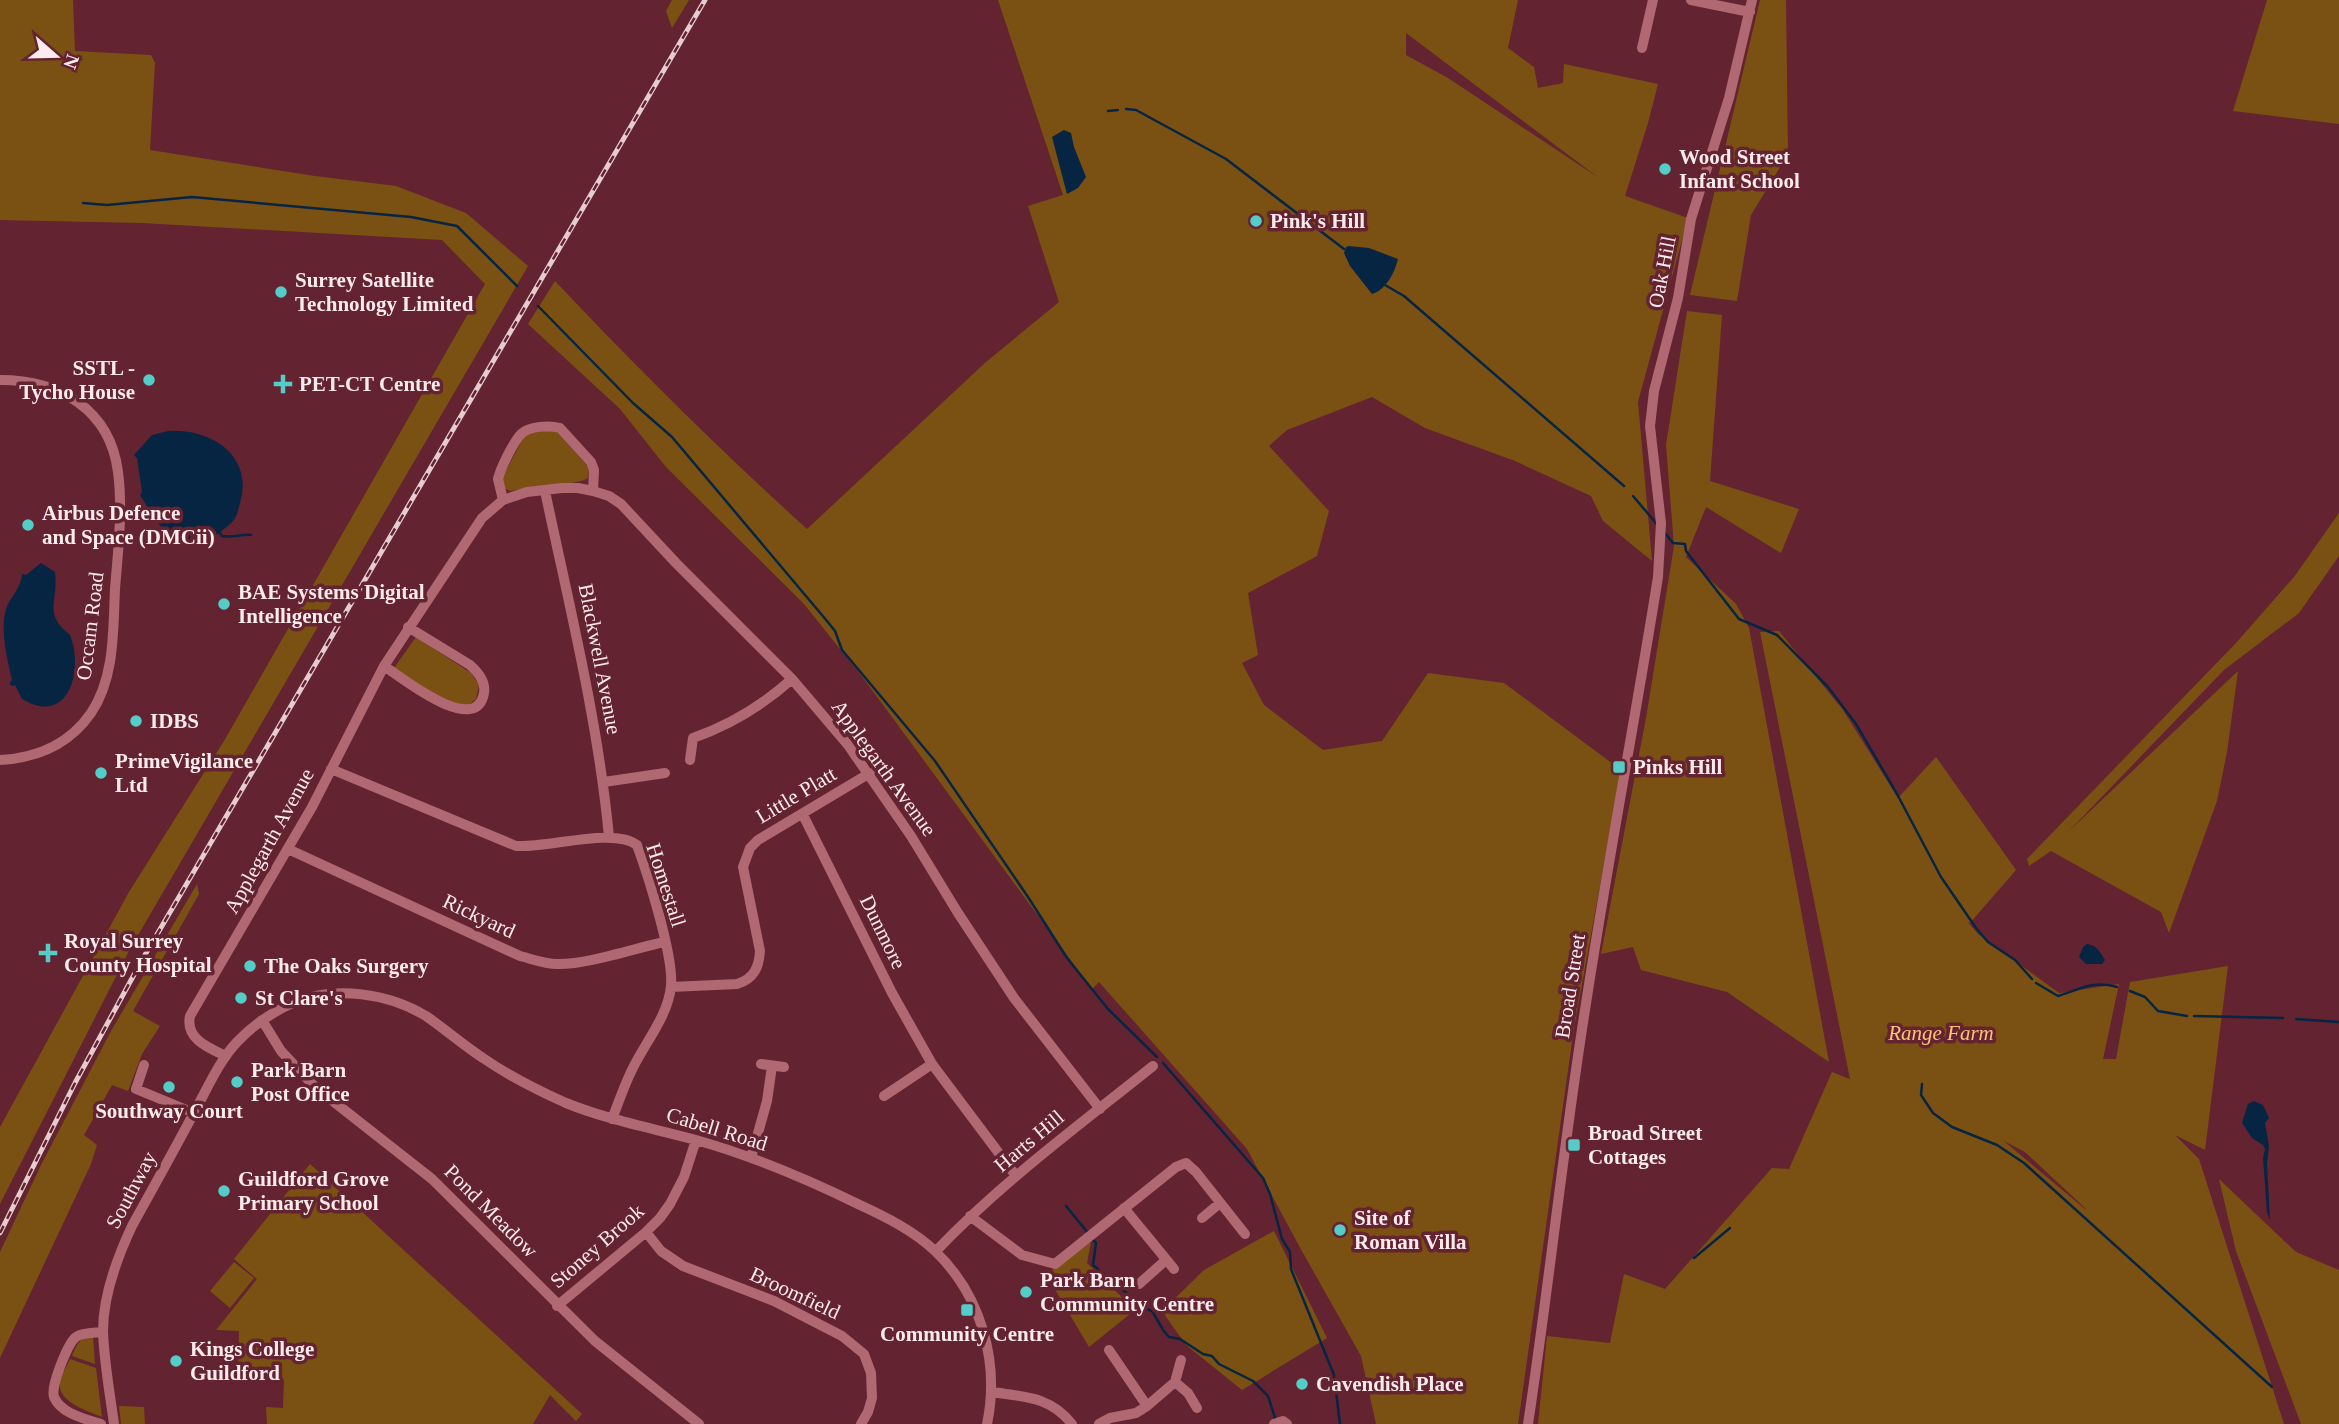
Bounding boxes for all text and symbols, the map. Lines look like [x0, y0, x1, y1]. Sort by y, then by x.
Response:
north arrow [21, 21, 91, 91]
text: N [59, 52, 84, 72]
place label: Wood Street Infant School [1679, 145, 1800, 193]
marker: Wood Street Infant School [1657, 161, 1673, 177]
place label: Pink's Hill [1270, 209, 1365, 233]
marker: Pink's Hill [1248, 213, 1264, 229]
street label: Oak Hill [1643, 234, 1681, 310]
place label: Surrey Satellite Technology Limited [295, 268, 474, 316]
marker: Surrey Satellite Technology Limited [273, 284, 289, 300]
place label: SSTL - Tycho House [19, 356, 135, 404]
marker: SSTL - Tycho House [141, 372, 157, 388]
place label: PET-CT Centre [299, 372, 440, 396]
marker: PET-CT Centre [273, 374, 293, 394]
place label: Airbus Defence and Space (DMCii) [42, 501, 215, 549]
marker: Airbus Defence and Space (DMCii) [20, 517, 36, 533]
street label: Occam Road [71, 570, 109, 682]
place label: BAE Systems Digital Intelligence [238, 580, 425, 628]
street label: Blackwell Avenue [574, 582, 626, 736]
marker: BAE Systems Digital Intelligence [216, 596, 232, 612]
street label: Applegarth Avenue [827, 695, 941, 841]
place label: IDBS [150, 709, 199, 733]
marker: IDBS [128, 713, 144, 729]
place label: PrimeVigilance Ltd [115, 749, 253, 797]
place label: Pinks Hill [1633, 755, 1722, 779]
marker: Pinks Hill [1611, 759, 1627, 775]
street label: Little Platt [752, 762, 841, 828]
street label: Applegarth Avenue [219, 764, 319, 918]
marker: PrimeVigilance Ltd [93, 765, 109, 781]
street label: Homestall [641, 840, 691, 930]
street label: Rickyard [439, 889, 519, 943]
street label: Dunmore [855, 891, 911, 973]
place label: Royal Surrey County Hospital [64, 929, 212, 977]
street label: Broad Street [1550, 932, 1590, 1040]
marker: Royal Surrey County Hospital [38, 943, 58, 963]
place label: The Oaks Surgery [264, 954, 429, 978]
marker: The Oaks Surgery [242, 958, 258, 974]
place label: St Clare's [255, 986, 343, 1010]
marker: St Clare's [233, 990, 249, 1006]
park label: Range Farm [1887, 1021, 1994, 1045]
place label: Park Barn Post Office [251, 1058, 350, 1106]
marker: Park Barn Post Office [229, 1074, 245, 1090]
marker: Southway Court [161, 1079, 177, 1095]
place label: Southway Court [95, 1099, 243, 1123]
street label: Cabell Road [664, 1102, 771, 1156]
street label: Harts Hill [989, 1105, 1069, 1177]
place label: Broad Street Cottages [1588, 1121, 1702, 1169]
marker: Broad Street Cottages [1566, 1137, 1582, 1153]
street label: Southway [101, 1147, 162, 1233]
street label: Pond Meadow [439, 1159, 543, 1263]
place label: Guildford Grove Primary School [238, 1167, 389, 1215]
marker: Guildford Grove Primary School [216, 1183, 232, 1199]
street label: Stoney Brook [545, 1199, 649, 1293]
place label: Site of Roman Villa [1354, 1206, 1467, 1254]
marker: Site of Roman Villa [1332, 1222, 1348, 1238]
street label: Broomfield [746, 1262, 844, 1325]
place label: Park Barn Community Centre [1040, 1268, 1214, 1316]
marker: Park Barn Community Centre [1018, 1284, 1034, 1300]
marker: Community Centre [959, 1302, 975, 1318]
place label: Community Centre [880, 1322, 1054, 1346]
place label: Kings College Guildford [190, 1337, 314, 1385]
marker: Kings College Guildford [168, 1353, 184, 1369]
place label: Cavendish Place [1316, 1372, 1464, 1396]
marker: Cavendish Place [1294, 1376, 1310, 1392]

